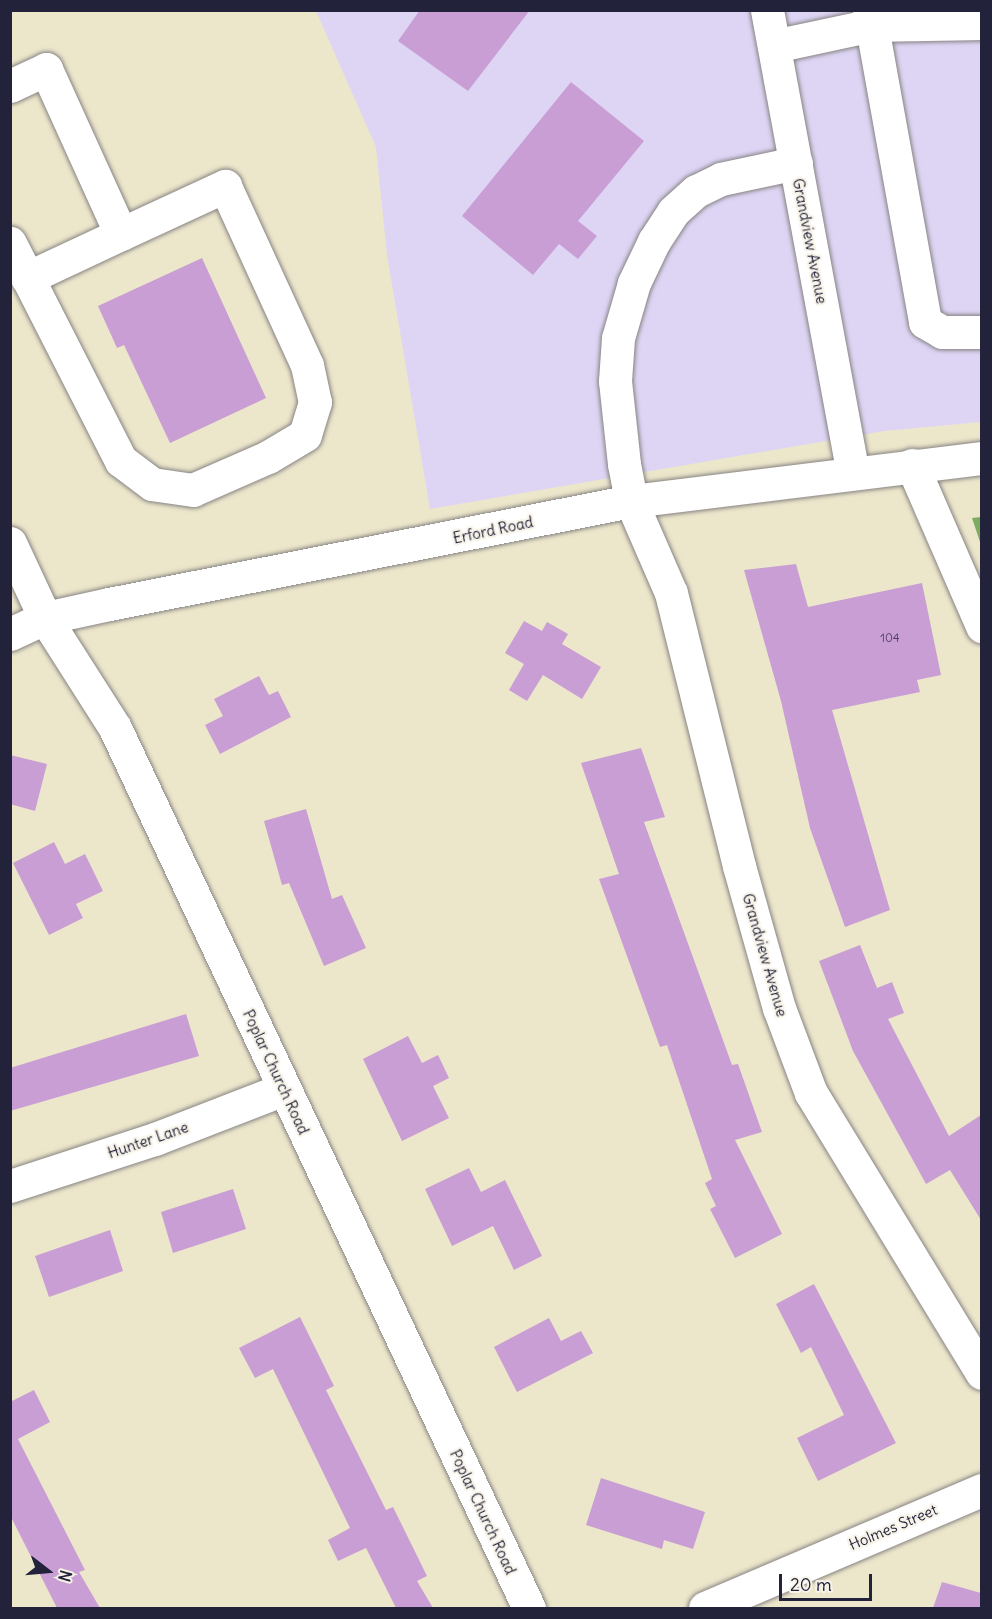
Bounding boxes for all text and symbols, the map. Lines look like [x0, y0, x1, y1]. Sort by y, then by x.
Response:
street label: Grandview Avenue [789, 177, 831, 305]
street label: Erford Road [451, 513, 535, 547]
house number: 104 [880, 631, 900, 645]
street label: Grandview Avenue [739, 891, 791, 1019]
street label: Poplar Church Road [239, 1007, 313, 1137]
street label: Hunter Lane [105, 1118, 191, 1162]
street label: Poplar Church Road [446, 1447, 520, 1577]
street label: Holmes Street [846, 1500, 940, 1554]
north arrow [18, 1541, 78, 1601]
scale bar [782, 1562, 875, 1600]
text: N [54, 1568, 76, 1584]
text: 20 m [790, 1573, 832, 1596]

